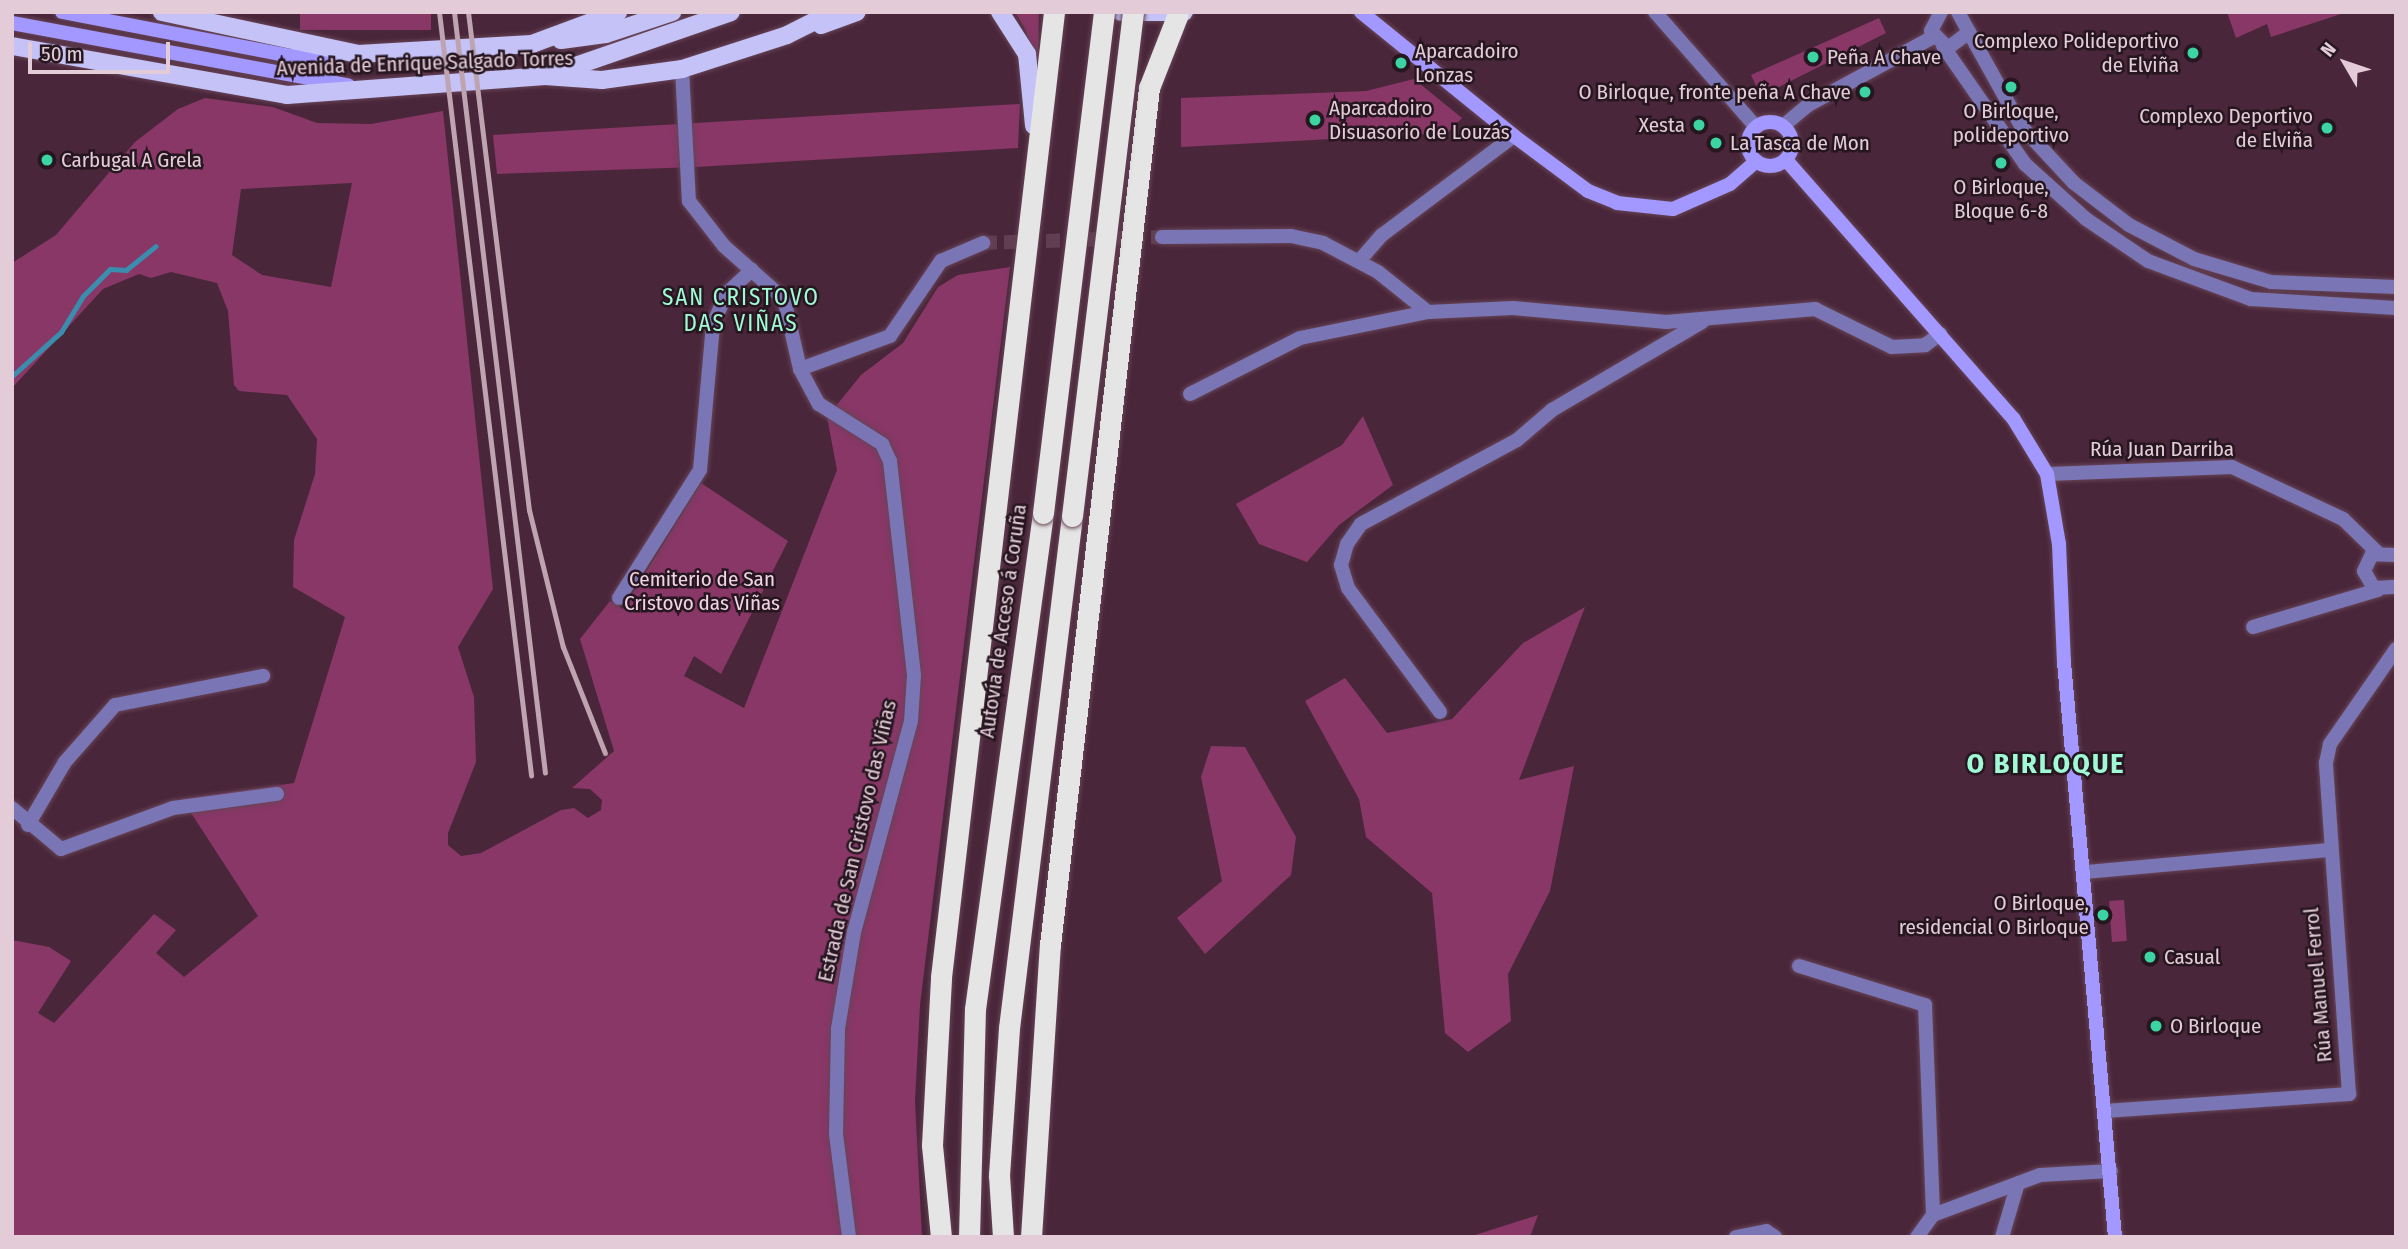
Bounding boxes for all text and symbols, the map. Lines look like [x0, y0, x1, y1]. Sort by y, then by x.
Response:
scale bar [32, 28, 173, 72]
place label: Complexo Polideportivo de Elviña [1974, 28, 2179, 78]
north arrow [2310, 28, 2380, 98]
place label: Aparcadoiro Lonzas [1415, 38, 1519, 88]
text: N [2316, 38, 2341, 61]
text: 50 m [41, 41, 83, 67]
place label: Peña A Chave [1827, 44, 1941, 70]
street label: Avenida de Enrique Salgado Torres [276, 45, 574, 81]
marker: Complexo Polideportivo de Elviña [2185, 45, 2201, 61]
marker: Peña A Chave [1805, 49, 1821, 65]
marker: Aparcadoiro Lonzas [1393, 55, 1409, 71]
place label: O Birloque, fronte peña A Chave [1578, 79, 1851, 105]
marker: O Birloque, polideportivo [2003, 79, 2019, 95]
marker: O Birloque, fronte peña A Chave [1857, 84, 1873, 100]
place label: Aparcadoiro Disuasorio de Louzás [1329, 95, 1510, 145]
place label: O Birloque, polideportivo [1953, 98, 2069, 148]
place label: Complexo Deportivo de Elviña [2139, 103, 2313, 153]
marker: Aparcadoiro Disuasorio de Louzás [1307, 112, 1323, 128]
place label: Xesta [1639, 112, 1685, 138]
marker: Xesta [1691, 117, 1707, 133]
marker: Complexo Deportivo de Elviña [2319, 120, 2335, 136]
place label: La Tasca de Mon [1730, 130, 1870, 156]
marker: La Tasca de Mon [1708, 135, 1724, 151]
place label: Carbugal A Grela [61, 147, 202, 173]
marker: Carbugal A Grela [39, 152, 55, 168]
marker: O Birloque, Bloque 6-8 [1993, 155, 2009, 171]
place label: O Birloque, Bloque 6-8 [1953, 174, 2049, 224]
district label: SAN CRISTOVO DAS VIÑAS [663, 283, 819, 337]
street label: Rúa Juan Darriba [2090, 436, 2234, 462]
street label: Autovía de Acceso á Coruña [974, 503, 1032, 739]
park label: Cemiterio de San Cristovo das Viñas [624, 566, 780, 616]
street label: Estrada de San Cristovo das Viñas [812, 698, 902, 984]
district label: O BIRLOQUE [1968, 747, 2124, 781]
place label: O Birloque, residencial O Birloque [1899, 890, 2089, 940]
marker: O Birloque, residencial O Birloque [2095, 907, 2111, 923]
street label: Rúa Manuel Ferrol [2299, 907, 2337, 1063]
place label: Casual [2164, 944, 2220, 970]
marker: Casual [2142, 949, 2158, 965]
place label: O Birloque [2170, 1013, 2261, 1039]
marker: O Birloque [2148, 1018, 2164, 1034]

